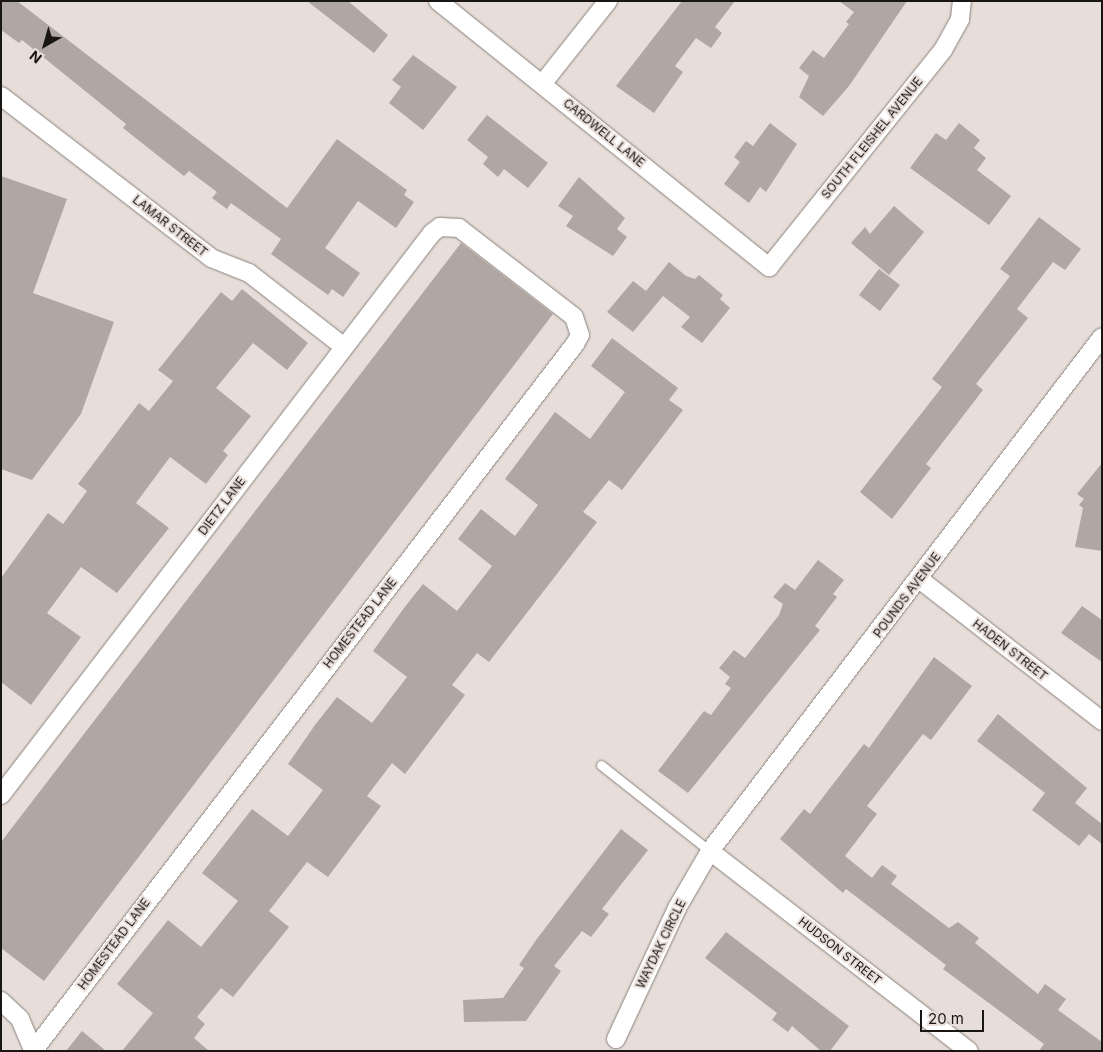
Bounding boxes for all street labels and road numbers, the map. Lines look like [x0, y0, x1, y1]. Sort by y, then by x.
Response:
street label: SOUTH FLEISHEL AVENUE [818, 74, 926, 202]
street label: CARDWELL LANE [560, 96, 648, 170]
street label: LAMAR STREET [130, 192, 210, 260]
street label: DIETZ LANE [195, 474, 249, 538]
street label: POUNDS AVENUE [870, 550, 944, 640]
street label: HOMESTEAD LANE [320, 575, 400, 671]
street label: HADEN STREET [970, 616, 1050, 684]
street label: HOMESTEAD LANE [75, 896, 153, 992]
street label: WAYDAK CIRCLE [633, 897, 689, 991]
street label: HUDSON STREET [796, 914, 884, 988]

